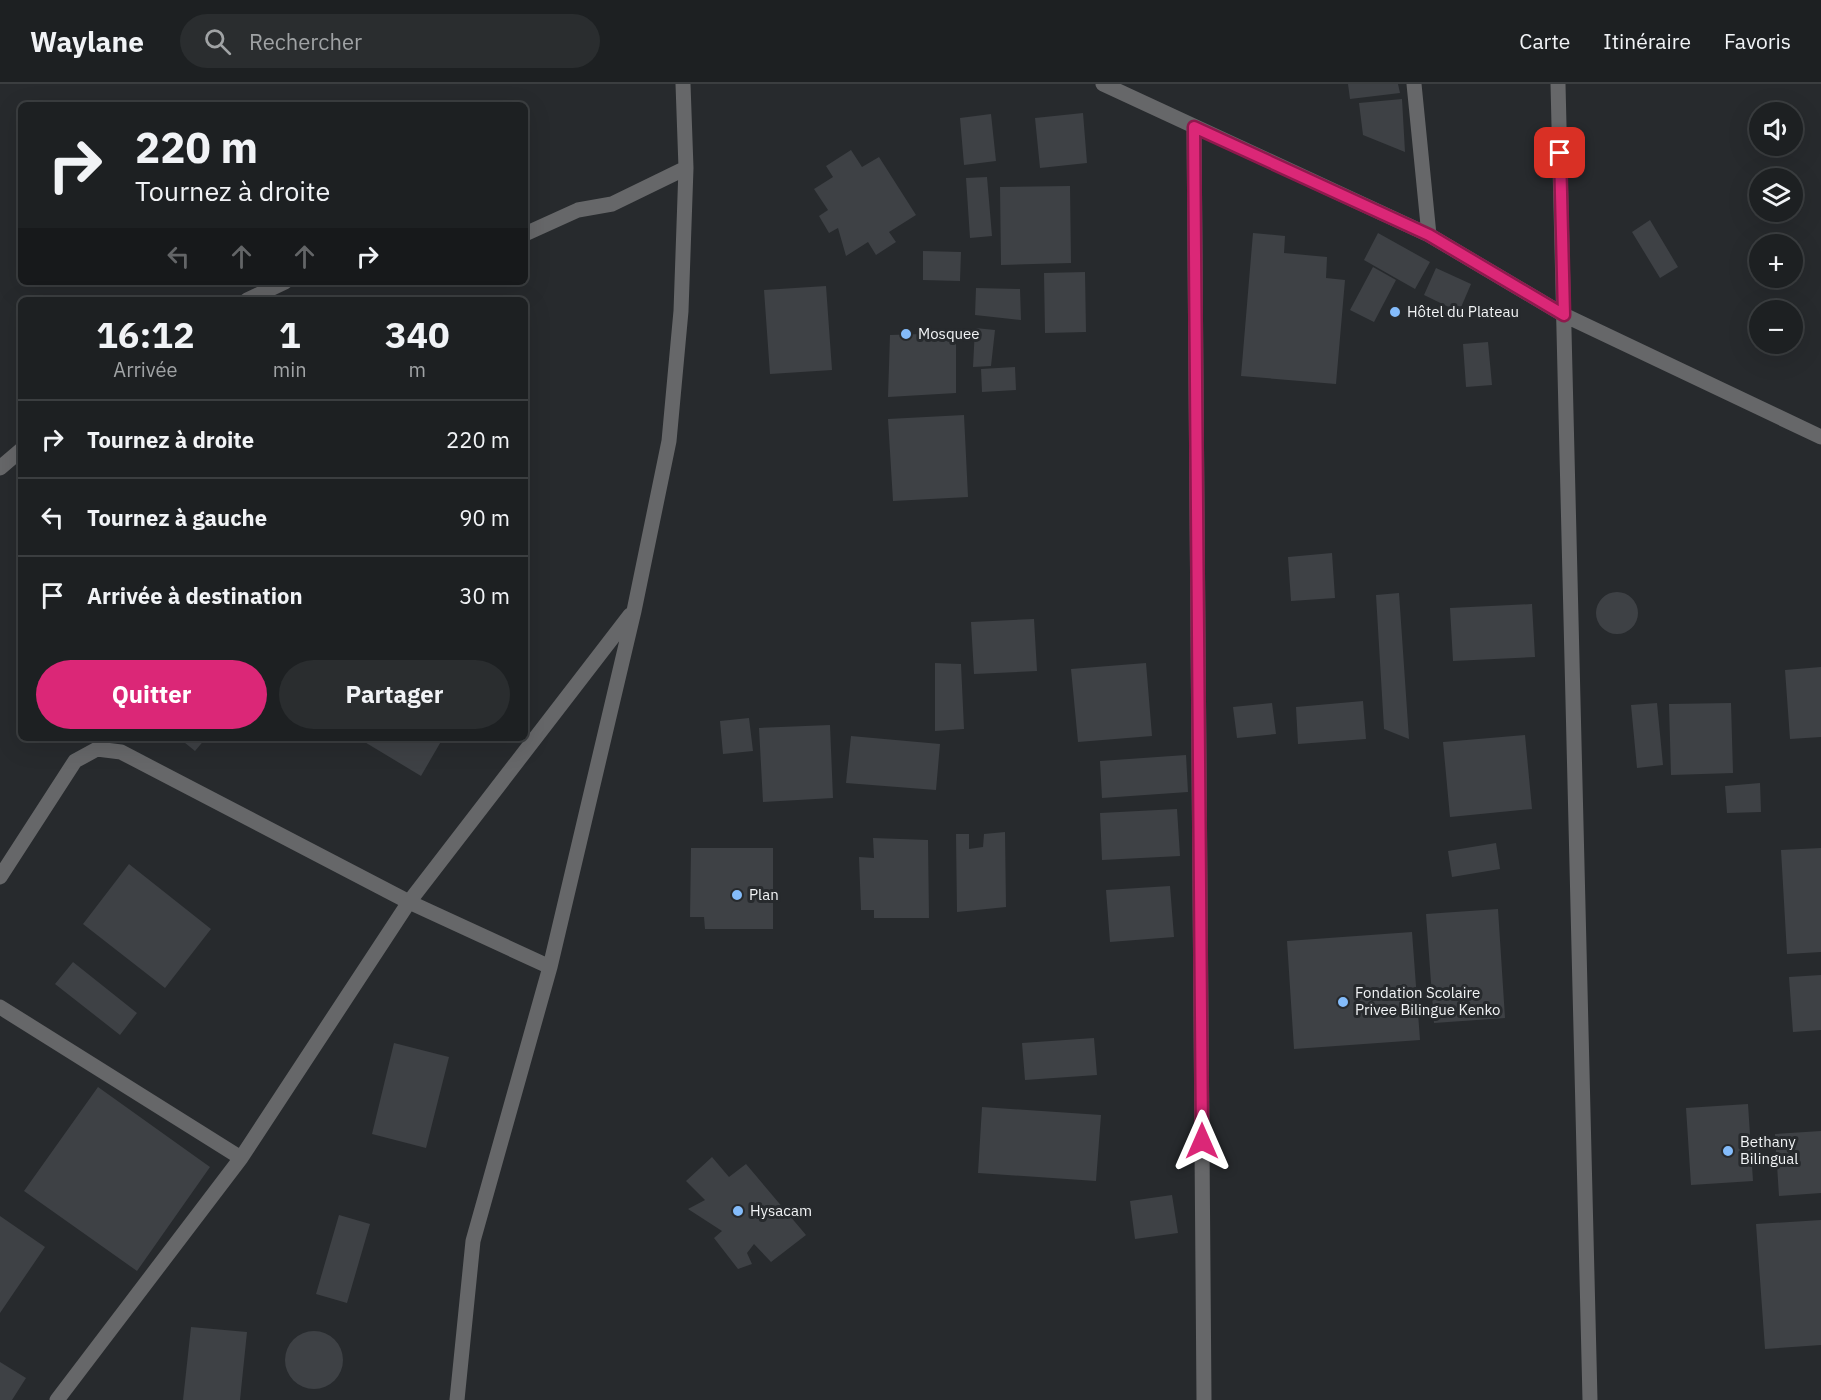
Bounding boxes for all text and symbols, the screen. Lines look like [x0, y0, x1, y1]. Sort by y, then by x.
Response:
search box [180, 14, 600, 68]
text: Waylane [30, 23, 144, 60]
icon: search [201, 25, 234, 58]
text: Rechercher [249, 27, 362, 56]
text: Carte [1519, 27, 1570, 55]
text: Itinéraire [1603, 27, 1691, 55]
text: Favoris [1724, 27, 1791, 55]
map controls [1749, 102, 1803, 354]
button: sound [1749, 102, 1803, 156]
text: 220 m [135, 120, 258, 175]
icon: right [36, 126, 114, 204]
pin [1534, 127, 1585, 178]
icon: arrive [1543, 136, 1576, 169]
button: layers [1749, 168, 1803, 222]
text: Tournez à droite [135, 173, 330, 208]
button: + [1749, 234, 1803, 288]
icon: left [162, 240, 195, 273]
icon: ahead [225, 240, 258, 273]
icon: ahead [288, 240, 321, 273]
icon: right [351, 240, 384, 273]
button: − [1749, 300, 1803, 354]
place label: Hôtel du Plateau [1407, 302, 1519, 321]
marker: Hôtel du Plateau [1388, 305, 1402, 319]
text: 16:12 [96, 311, 195, 358]
text: 1 [279, 311, 301, 358]
text: 340 [385, 311, 450, 358]
place label: Mosquee [918, 324, 980, 343]
marker: Mosquee [899, 327, 913, 341]
text: Arrivée [113, 356, 177, 383]
text: min [273, 356, 307, 383]
text: m [409, 356, 426, 383]
icon: right [36, 423, 69, 456]
text: Tournez à droite [87, 425, 254, 454]
text: 220 m [446, 425, 510, 454]
icon: left [36, 501, 69, 534]
text: Tournez à gauche [87, 503, 267, 532]
text: 90 m [459, 503, 510, 532]
icon: arrive [36, 579, 69, 612]
text: Arrivée à destination [87, 581, 303, 610]
text: 30 m [459, 581, 510, 610]
button: Quitter [36, 660, 267, 729]
button: Partager [279, 660, 510, 729]
place label: Plan [749, 885, 779, 904]
marker: Plan [730, 888, 744, 902]
place label: Fondation Scolaire Privee Bilingue Kenko [1355, 983, 1500, 1019]
marker: Fondation Scolaire Privee Bilingue Kenko [1336, 995, 1350, 1009]
position arrow [1170, 1109, 1234, 1173]
place label: Bethany Bilingual [1740, 1132, 1798, 1168]
marker: Bethany Bilingual [1721, 1144, 1735, 1158]
place label: Hysacam [750, 1201, 812, 1220]
marker: Hysacam [731, 1204, 745, 1218]

